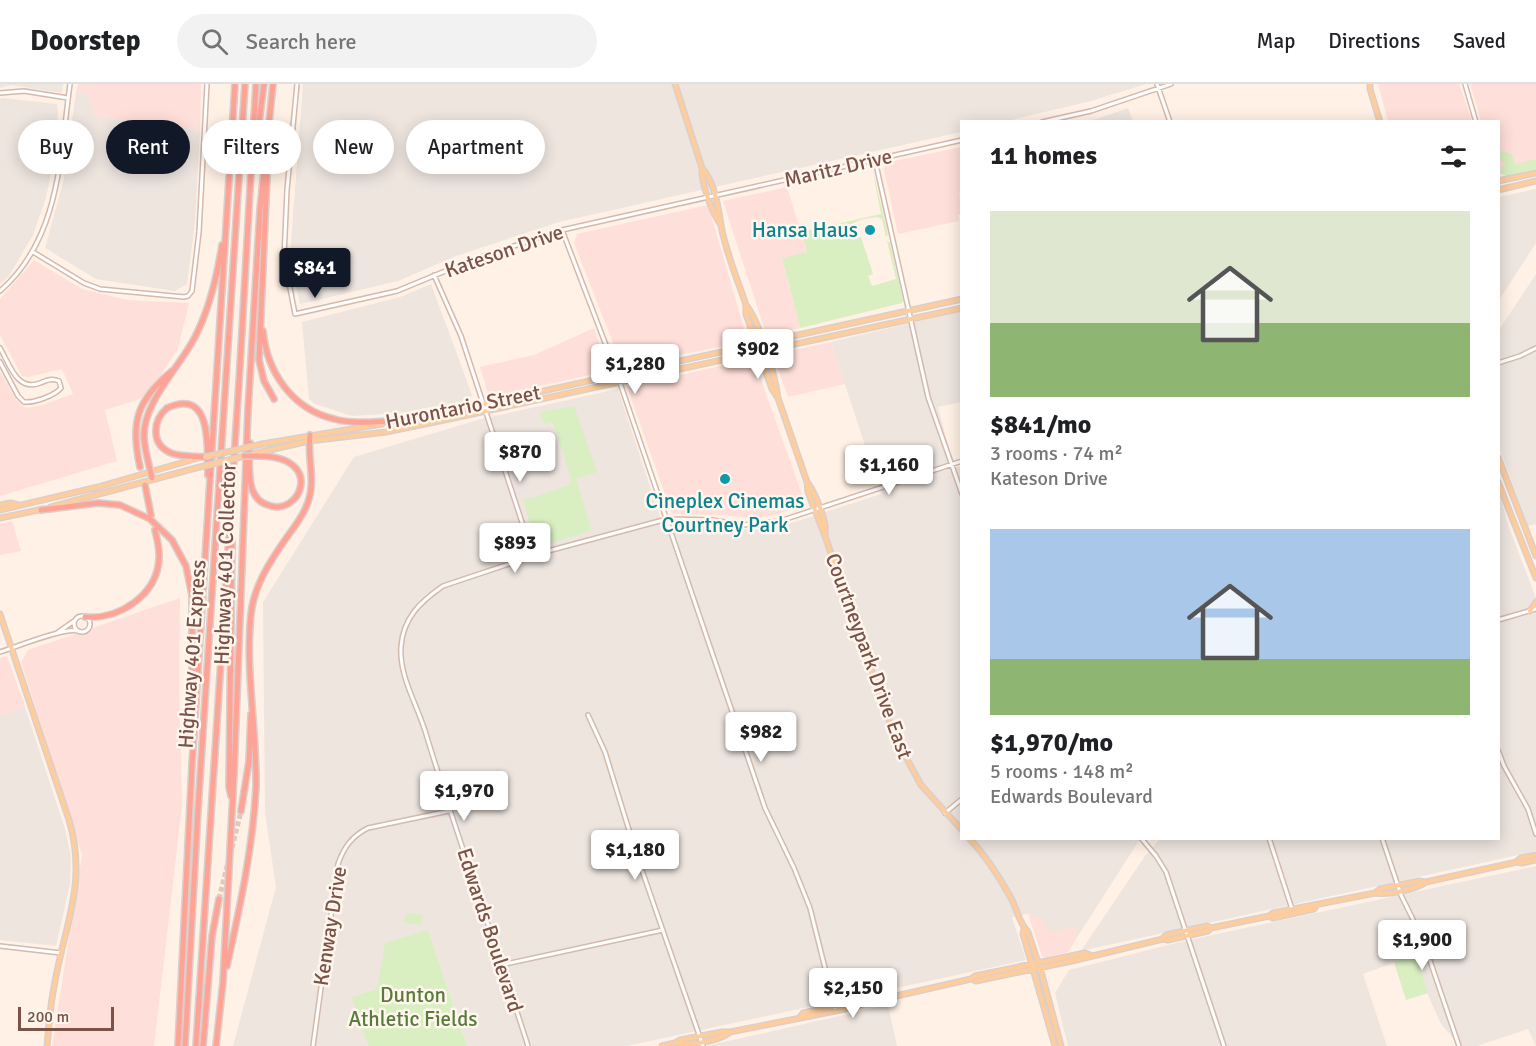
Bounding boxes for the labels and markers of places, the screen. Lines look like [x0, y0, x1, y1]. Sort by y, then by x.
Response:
place label: Hansa Haus [752, 217, 858, 243]
marker: Hansa Haus [863, 223, 877, 237]
pin: $841 [279, 248, 351, 299]
pin: $902 [722, 329, 794, 380]
pin: $1,280 [586, 344, 684, 395]
pin: $870 [484, 432, 556, 483]
pin: $1,160 [840, 445, 938, 496]
marker: Cineplex Cinemas Courtney Park [718, 472, 732, 486]
place label: Cineplex Cinemas Courtney Park [645, 488, 805, 538]
pin: $893 [479, 523, 551, 574]
pin: $982 [725, 712, 797, 763]
pin: $1,970 [415, 771, 513, 822]
pin: $1,180 [586, 830, 684, 881]
pin: $1,900 [1373, 920, 1471, 971]
pin: $2,150 [804, 968, 902, 1019]

